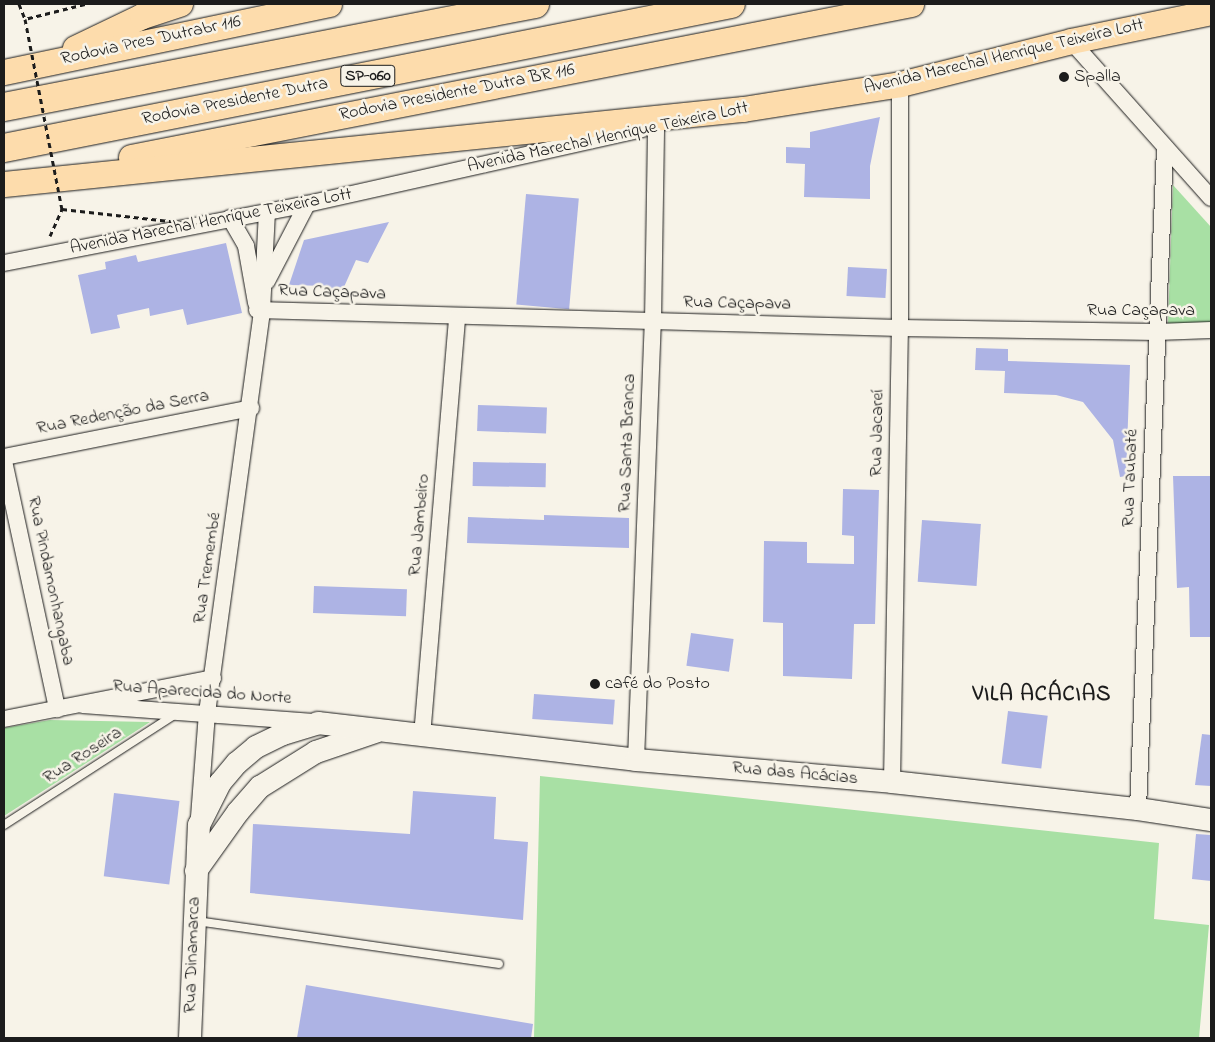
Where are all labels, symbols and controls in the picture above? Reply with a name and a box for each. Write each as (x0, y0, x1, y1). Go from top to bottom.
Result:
street label: Rodovia Pres Dutrabr 116 (59, 11, 243, 71)
street label: Avenida Marechal Henrique Teixeira Lott (862, 14, 1146, 100)
street label: Rodovia Presidente Dutra BR 116 (337, 60, 577, 126)
road number: SP-060 (339, 62, 397, 90)
place label: Spalla (1074, 66, 1121, 88)
marker: Spalla (1058, 71, 1070, 83)
street label: Rodovia Presidente Dutra (140, 73, 330, 131)
street label: Avenida Marechal Henrique Teixeira Lott (466, 98, 750, 178)
street label: Avenida Marechal Henrique Teixeira Lott (68, 184, 354, 260)
street label: Rua Caçapava (278, 280, 386, 306)
street label: Rua Caçapava (683, 292, 791, 316)
street label: Rua Caçapava (1087, 300, 1195, 322)
street label: Rua Santa Branca (615, 373, 641, 513)
street label: Rua Redenção da Serra (35, 386, 211, 440)
street label: Rua Jacareí (866, 389, 890, 477)
street label: Rua Taubaté (1118, 429, 1144, 527)
street label: Rua Jambeiro (405, 473, 435, 577)
street label: Rua Pindamonhangaba (22, 495, 78, 667)
street label: Rua Tremembé (190, 511, 226, 625)
place label: café do Posto (605, 673, 710, 695)
street label: Rua Aparecida do Norte (112, 676, 292, 710)
marker: café do Posto (589, 678, 601, 690)
district label: VILA ACÁCIAS (971, 683, 1113, 709)
street label: Rua Roseira (40, 723, 126, 789)
street label: Rua das Acácias (731, 758, 859, 790)
street label: Rua Dinamarca (180, 896, 206, 1014)

